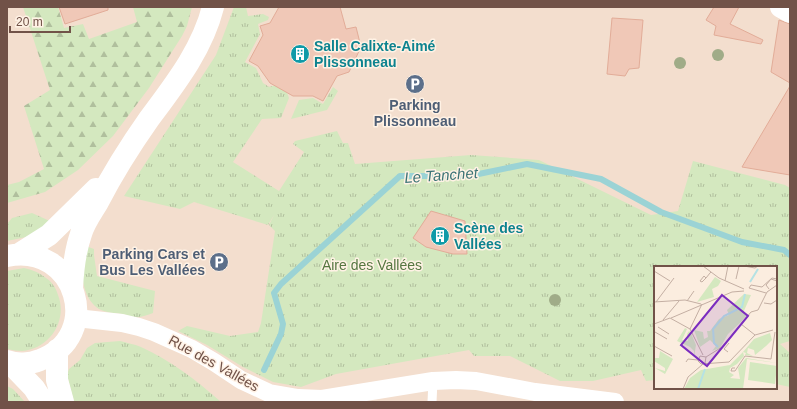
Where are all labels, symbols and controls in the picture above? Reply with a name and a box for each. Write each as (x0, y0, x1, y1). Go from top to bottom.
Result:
scale bar (10, 8, 70, 34)
text: 20 m (16, 15, 43, 29)
place label: Salle Calixte-Aimé Plissonneau (314, 38, 436, 70)
building icon: Salle Calixte-Aimé Plissonneau (289, 43, 311, 65)
parking icon: Parking Plissonneau (404, 73, 426, 95)
place label: Parking Plissonneau (374, 97, 456, 129)
water label: Le Tanchet (404, 164, 479, 186)
place label: Scène des Vallées (454, 220, 523, 252)
building icon: Scène des Vallées (429, 225, 451, 247)
place label: Parking Cars et Bus Les Vallées (99, 246, 205, 278)
parking icon: Parking Cars et Bus Les Vallées (208, 251, 230, 273)
park label: Aire des Vallées (322, 257, 422, 273)
inset map (654, 266, 777, 389)
street label: Rue des Vallées (166, 332, 262, 394)

